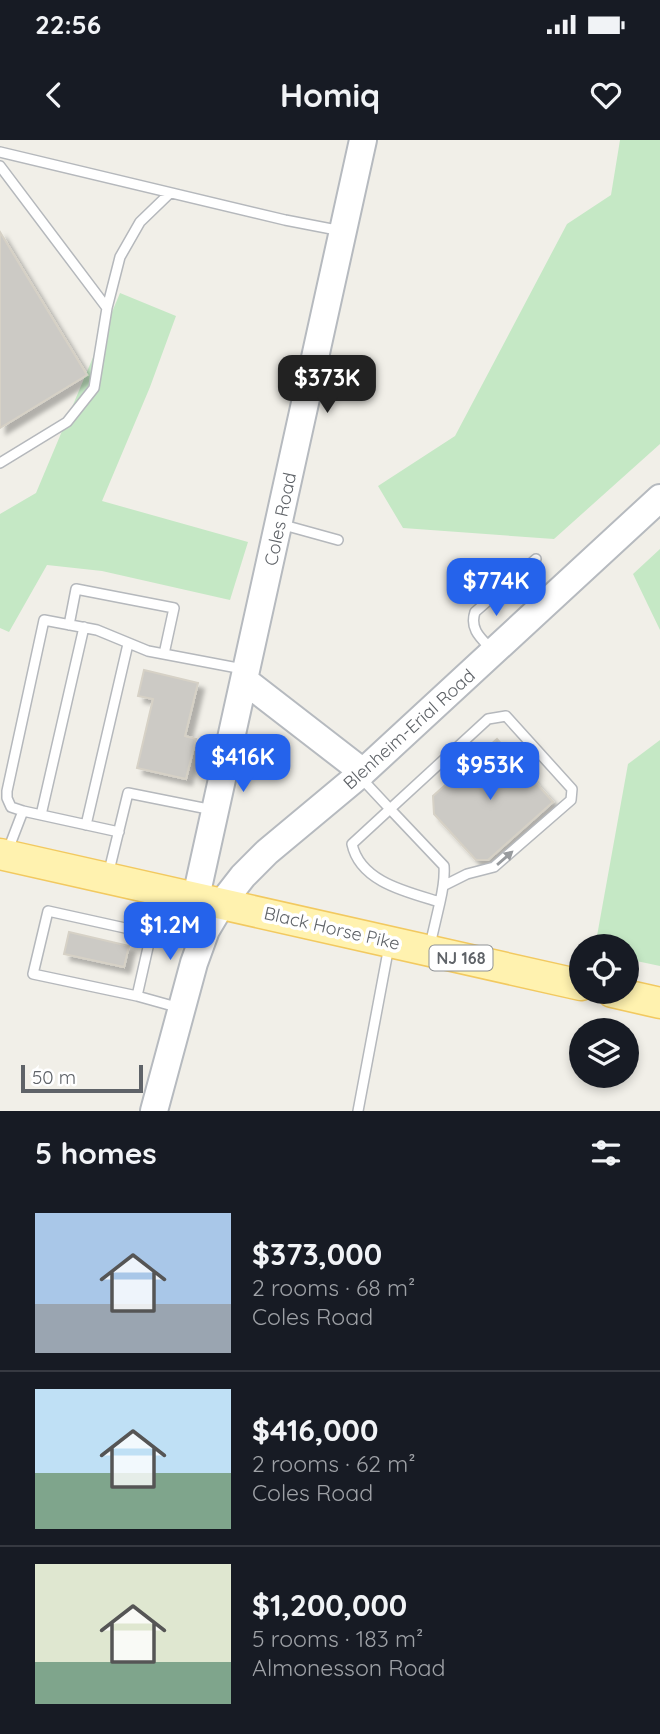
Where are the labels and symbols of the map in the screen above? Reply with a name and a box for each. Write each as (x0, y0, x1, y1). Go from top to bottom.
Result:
pin: $373K (278, 356, 376, 415)
street label: Coles Road (259, 470, 301, 568)
pin: $774K (447, 559, 545, 618)
street label: Blenheim-Erial Road (338, 664, 480, 794)
pin: $416K (194, 734, 292, 794)
pin: $953K (441, 742, 539, 802)
one-way arrow (496, 851, 513, 866)
street label: Black Horse Pike (262, 901, 402, 955)
pin: $1.2M (121, 902, 219, 962)
road number: NJ 168 (430, 946, 492, 971)
scale bar (21, 1062, 144, 1094)

